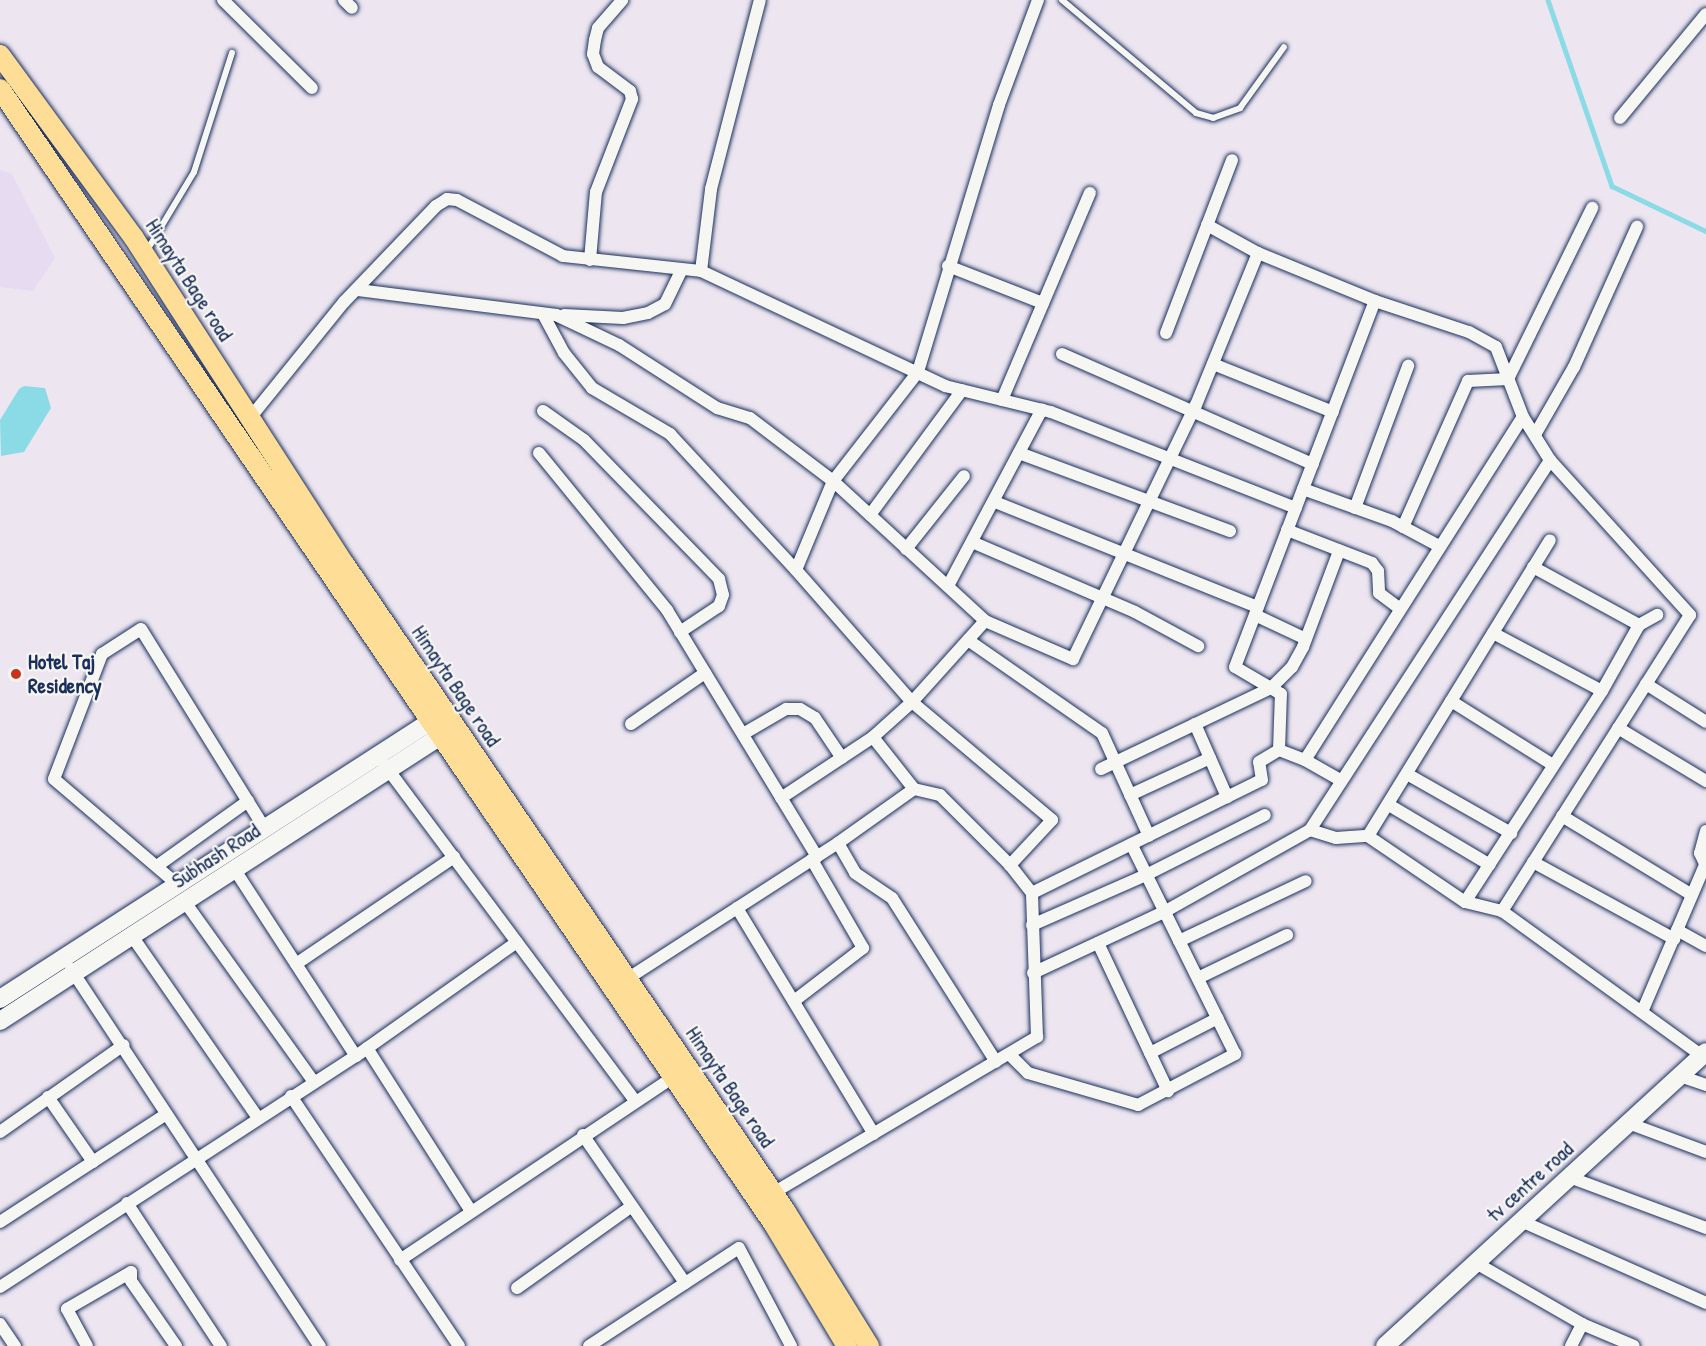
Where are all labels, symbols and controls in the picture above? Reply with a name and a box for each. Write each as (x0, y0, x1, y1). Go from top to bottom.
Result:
street label: Himayta Bage road (140, 214, 238, 346)
street label: Himayta Bage road (406, 621, 506, 751)
place label: Hotel Taj Residency (28, 649, 102, 699)
marker: Hotel Taj Residency (9, 667, 23, 681)
street label: Subhash Road (167, 818, 265, 894)
street label: Himayta Bage road (680, 1022, 780, 1152)
street label: tv centre road (1481, 1137, 1579, 1227)

